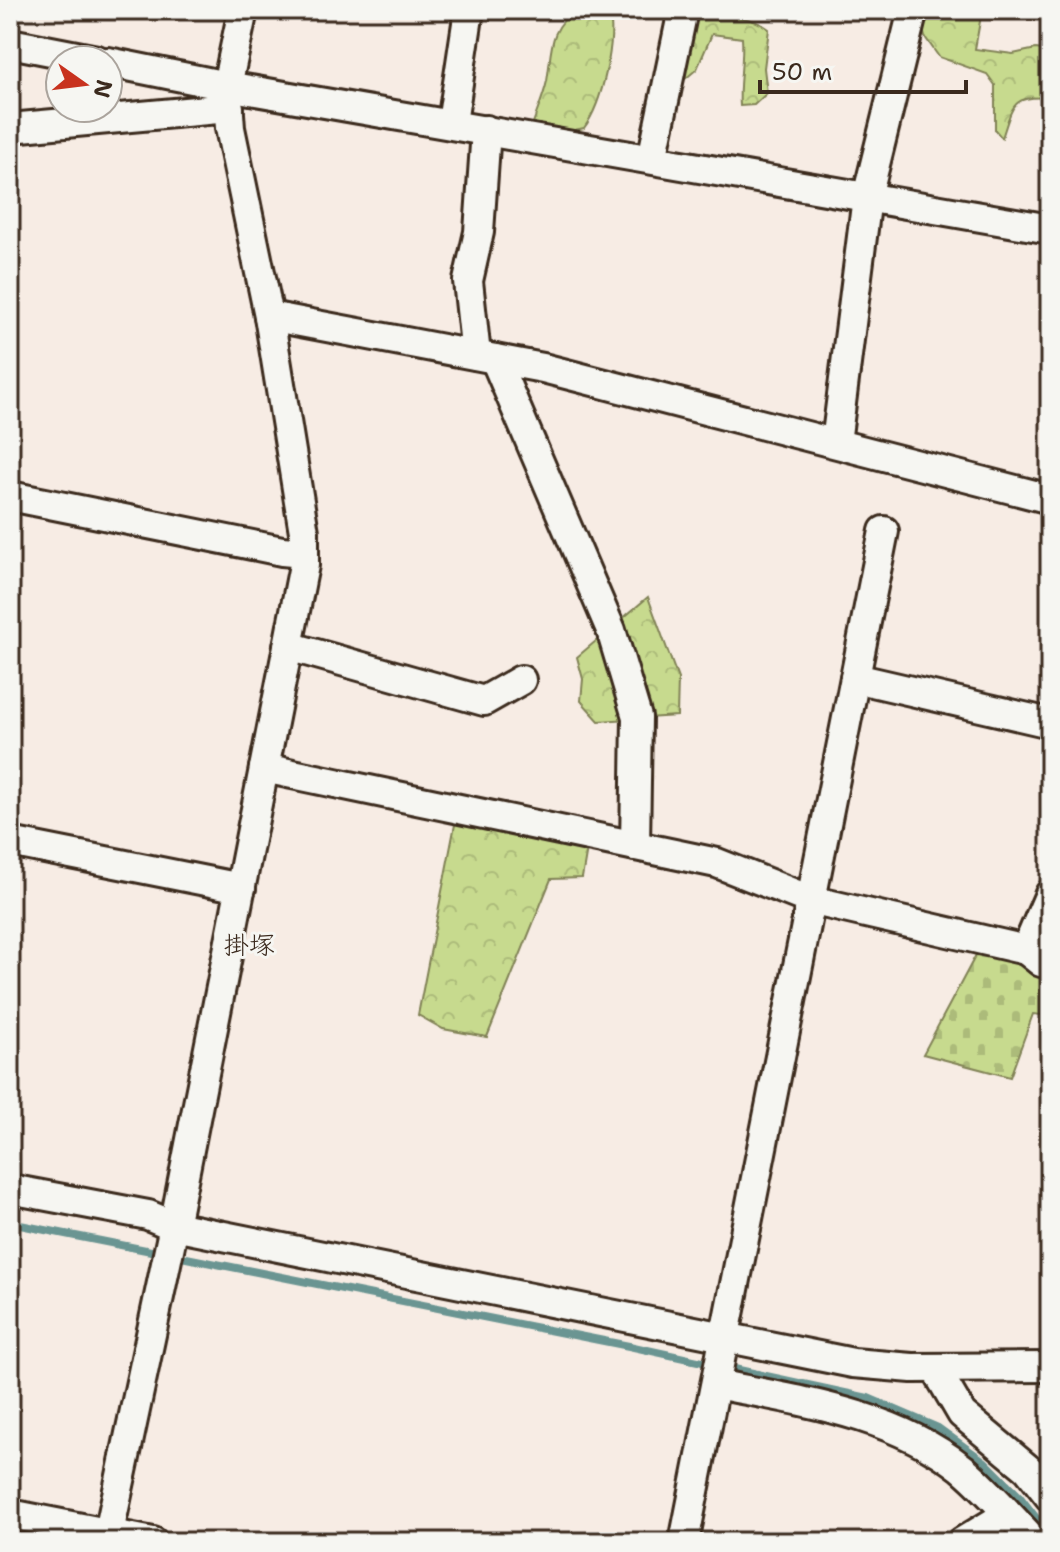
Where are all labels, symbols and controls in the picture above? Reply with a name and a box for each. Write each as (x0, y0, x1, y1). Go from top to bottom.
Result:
north arrow (44, 44, 124, 124)
scale bar (760, 44, 966, 94)
text: 50 m (772, 56, 832, 88)
text: N (87, 77, 119, 101)
district label: 掛塚 (223, 927, 275, 962)

